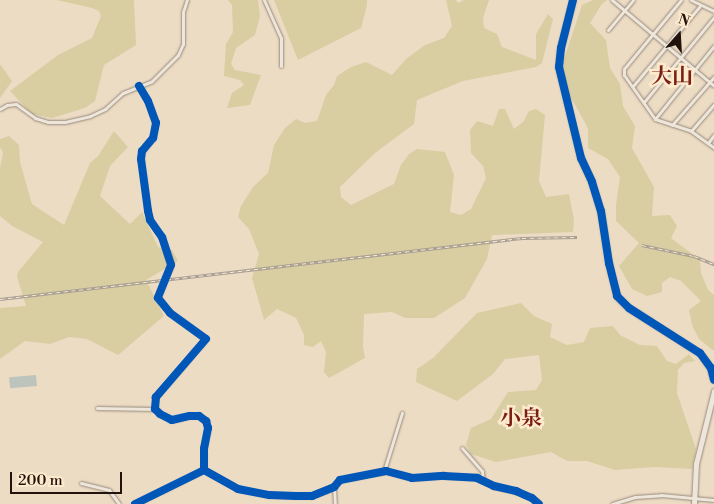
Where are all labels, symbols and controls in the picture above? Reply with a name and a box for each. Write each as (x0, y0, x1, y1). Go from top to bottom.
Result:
north arrow (654, 10, 704, 60)
text: N (676, 11, 692, 31)
district label: 大山 (651, 64, 693, 90)
district label: 小泉 (500, 406, 542, 432)
scale bar (12, 462, 125, 494)
text: 200 m (18, 471, 63, 490)

